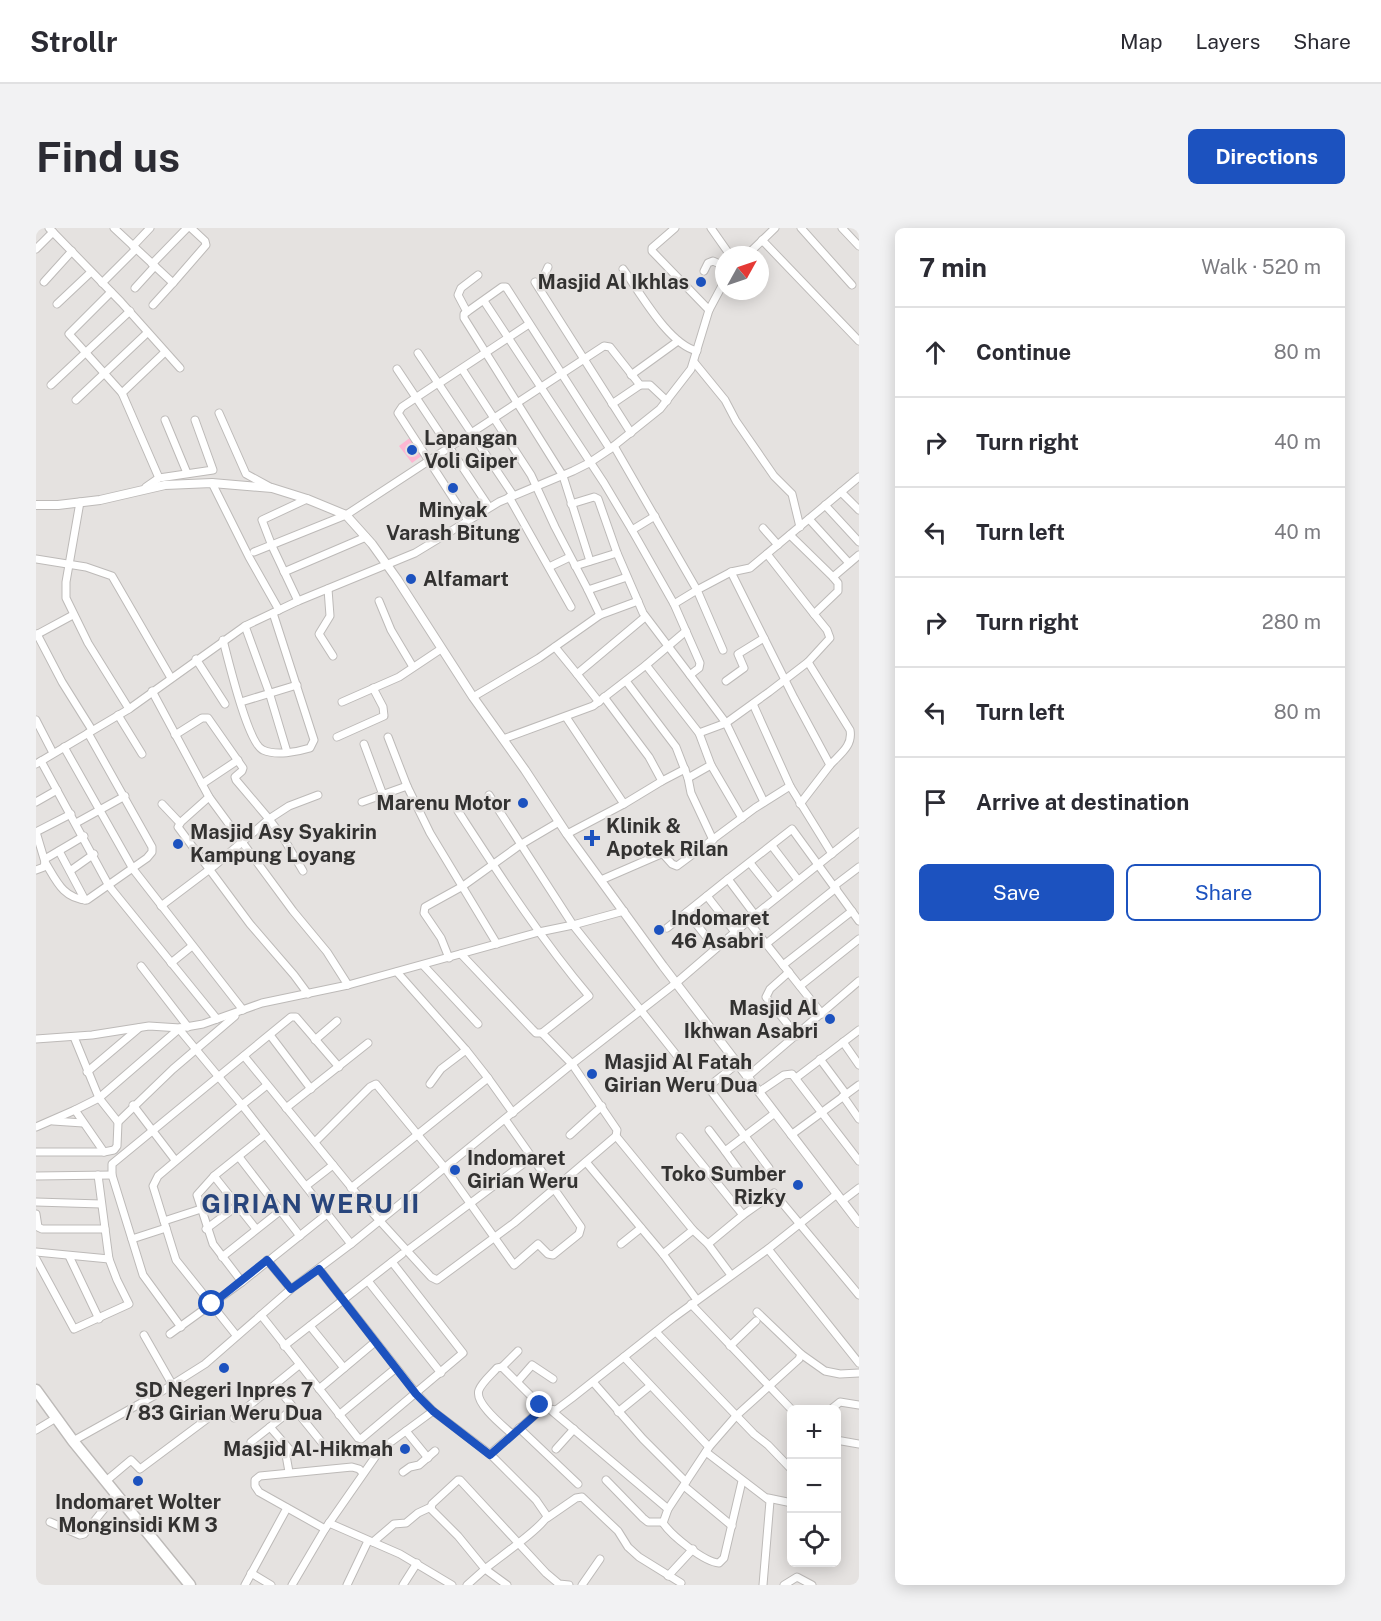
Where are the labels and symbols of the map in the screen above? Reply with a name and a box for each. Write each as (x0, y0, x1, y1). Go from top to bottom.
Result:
north arrow (715, 246, 769, 300)
place label: Masjid Al Ikhlas (538, 270, 689, 294)
marker: Masjid Al Ikhlas (694, 275, 708, 289)
place label: Lapangan Voli Giper (424, 426, 517, 473)
marker: Lapangan Voli Giper (405, 443, 419, 457)
marker: Minyak Varash Bitung (446, 481, 460, 495)
place label: Minyak Varash Bitung (386, 498, 521, 545)
place label: Alfamart (423, 567, 509, 591)
marker: Alfamart (404, 572, 418, 586)
place label: Marenu Motor (376, 791, 511, 815)
marker: Marenu Motor (516, 796, 530, 810)
place label: Klinik & Apotek Rilan (606, 814, 728, 861)
place label: Masjid Asy Syakirin Kampung Loyang (190, 820, 377, 867)
marker: Klinik & Apotek Rilan (583, 829, 601, 847)
marker: Masjid Asy Syakirin Kampung Loyang (171, 837, 185, 851)
place label: Indomaret 46 Asabri (671, 906, 770, 953)
marker: Indomaret 46 Asabri (652, 923, 666, 937)
place label: Masjid Al Ikhwan Asabri (684, 996, 818, 1043)
marker: Masjid Al Ikhwan Asabri (823, 1012, 837, 1026)
place label: Masjid Al Fatah Girian Weru Dua (604, 1050, 758, 1097)
marker: Masjid Al Fatah Girian Weru Dua (585, 1067, 599, 1081)
place label: Indomaret Girian Weru (467, 1146, 578, 1193)
place label: Toko Sumber Rizky (661, 1162, 786, 1209)
marker: Indomaret Girian Weru (448, 1163, 462, 1177)
marker: Toko Sumber Rizky (791, 1178, 805, 1192)
district label: GIRIAN WERU II (201, 1188, 421, 1219)
route start (198, 1290, 224, 1316)
marker: SD Negeri Inpres 7 / 83 Girian Weru Dua (217, 1361, 231, 1375)
place label: SD Negeri Inpres 7 / 83 Girian Weru Dua (126, 1378, 322, 1425)
route end (526, 1391, 552, 1417)
place label: Masjid Al-Hikmah (223, 1437, 393, 1461)
marker: Masjid Al-Hikmah (398, 1442, 412, 1456)
marker: Indomaret Wolter Monginsidi KM 3 (131, 1474, 145, 1488)
place label: Indomaret Wolter Monginsidi KM 3 (55, 1490, 221, 1537)

